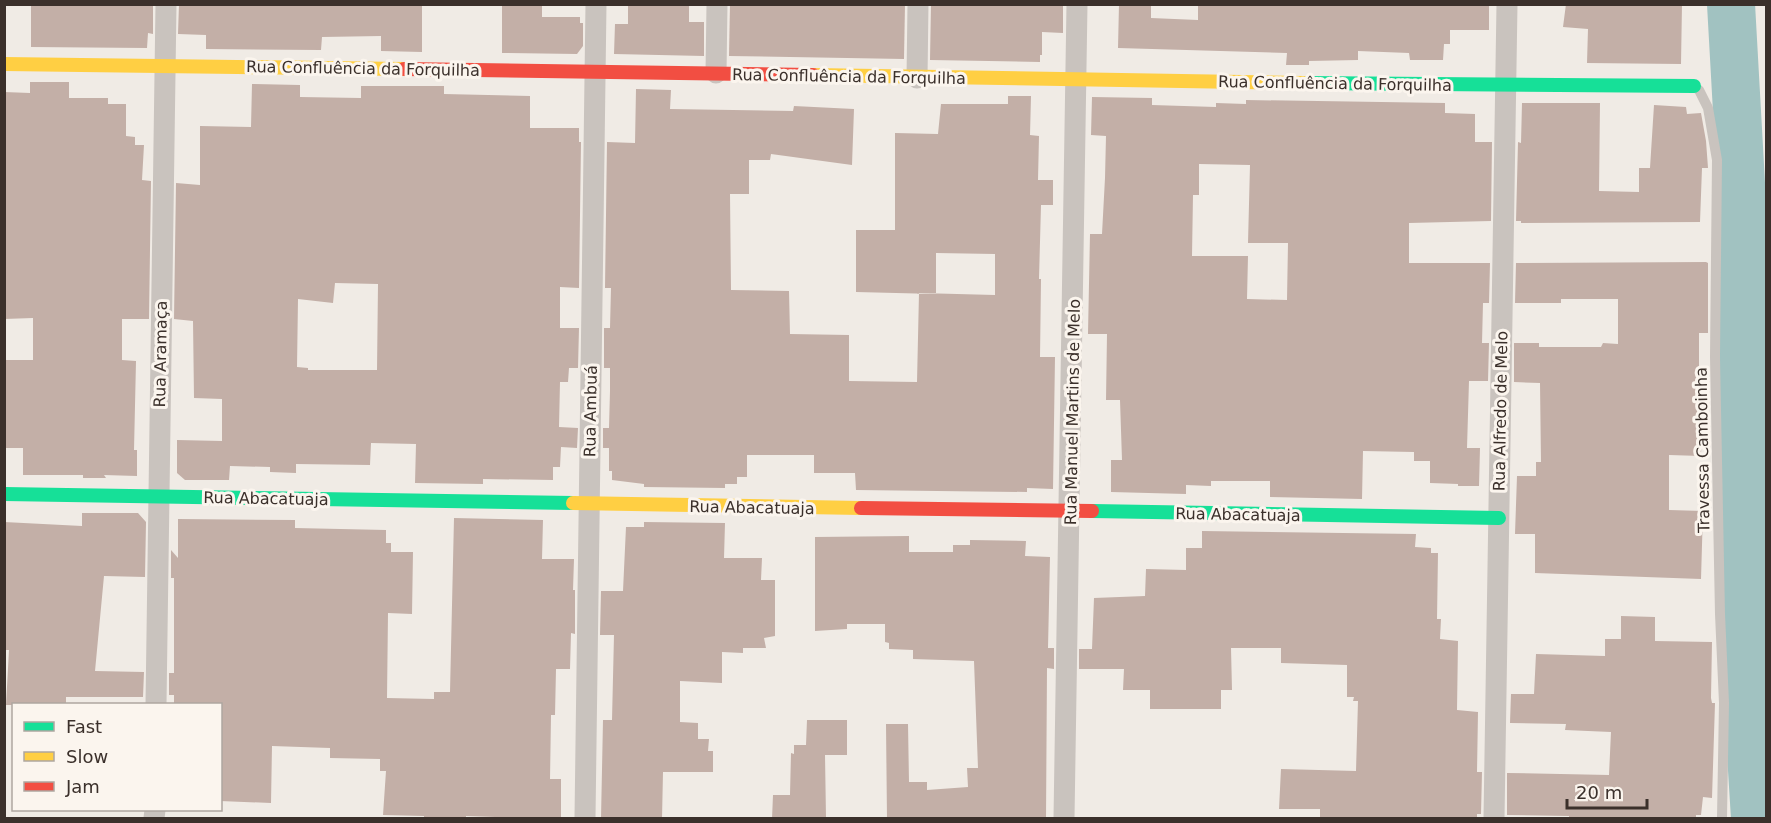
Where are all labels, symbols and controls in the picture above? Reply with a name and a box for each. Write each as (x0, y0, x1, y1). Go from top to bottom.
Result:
street label: Rua Confluência da Forquilha (246, 57, 480, 80)
street label: Rua Confluência da Forquilha (732, 65, 966, 88)
street label: Rua Confluência da Forquilha (1218, 72, 1452, 95)
street label: Rua Manuel Martins de Melo (1061, 299, 1084, 525)
street label: Rua Aramaça (150, 300, 171, 408)
street label: Rua Alfredo de Melo (1490, 331, 1511, 491)
street label: Rua Ambuá (580, 365, 601, 457)
street label: Travessa Camboinha (1692, 367, 1713, 534)
street label: Rua Abacatuaja (203, 488, 329, 509)
street label: Rua Abacatuaja (689, 497, 815, 518)
street label: Rua Abacatuaja (1175, 504, 1301, 525)
legend (12, 703, 222, 811)
text: Fast (66, 716, 102, 737)
text: Slow (66, 746, 108, 767)
scale bar (1567, 772, 1646, 810)
text: Jam (65, 776, 100, 797)
text: 20 m (1576, 782, 1622, 803)

